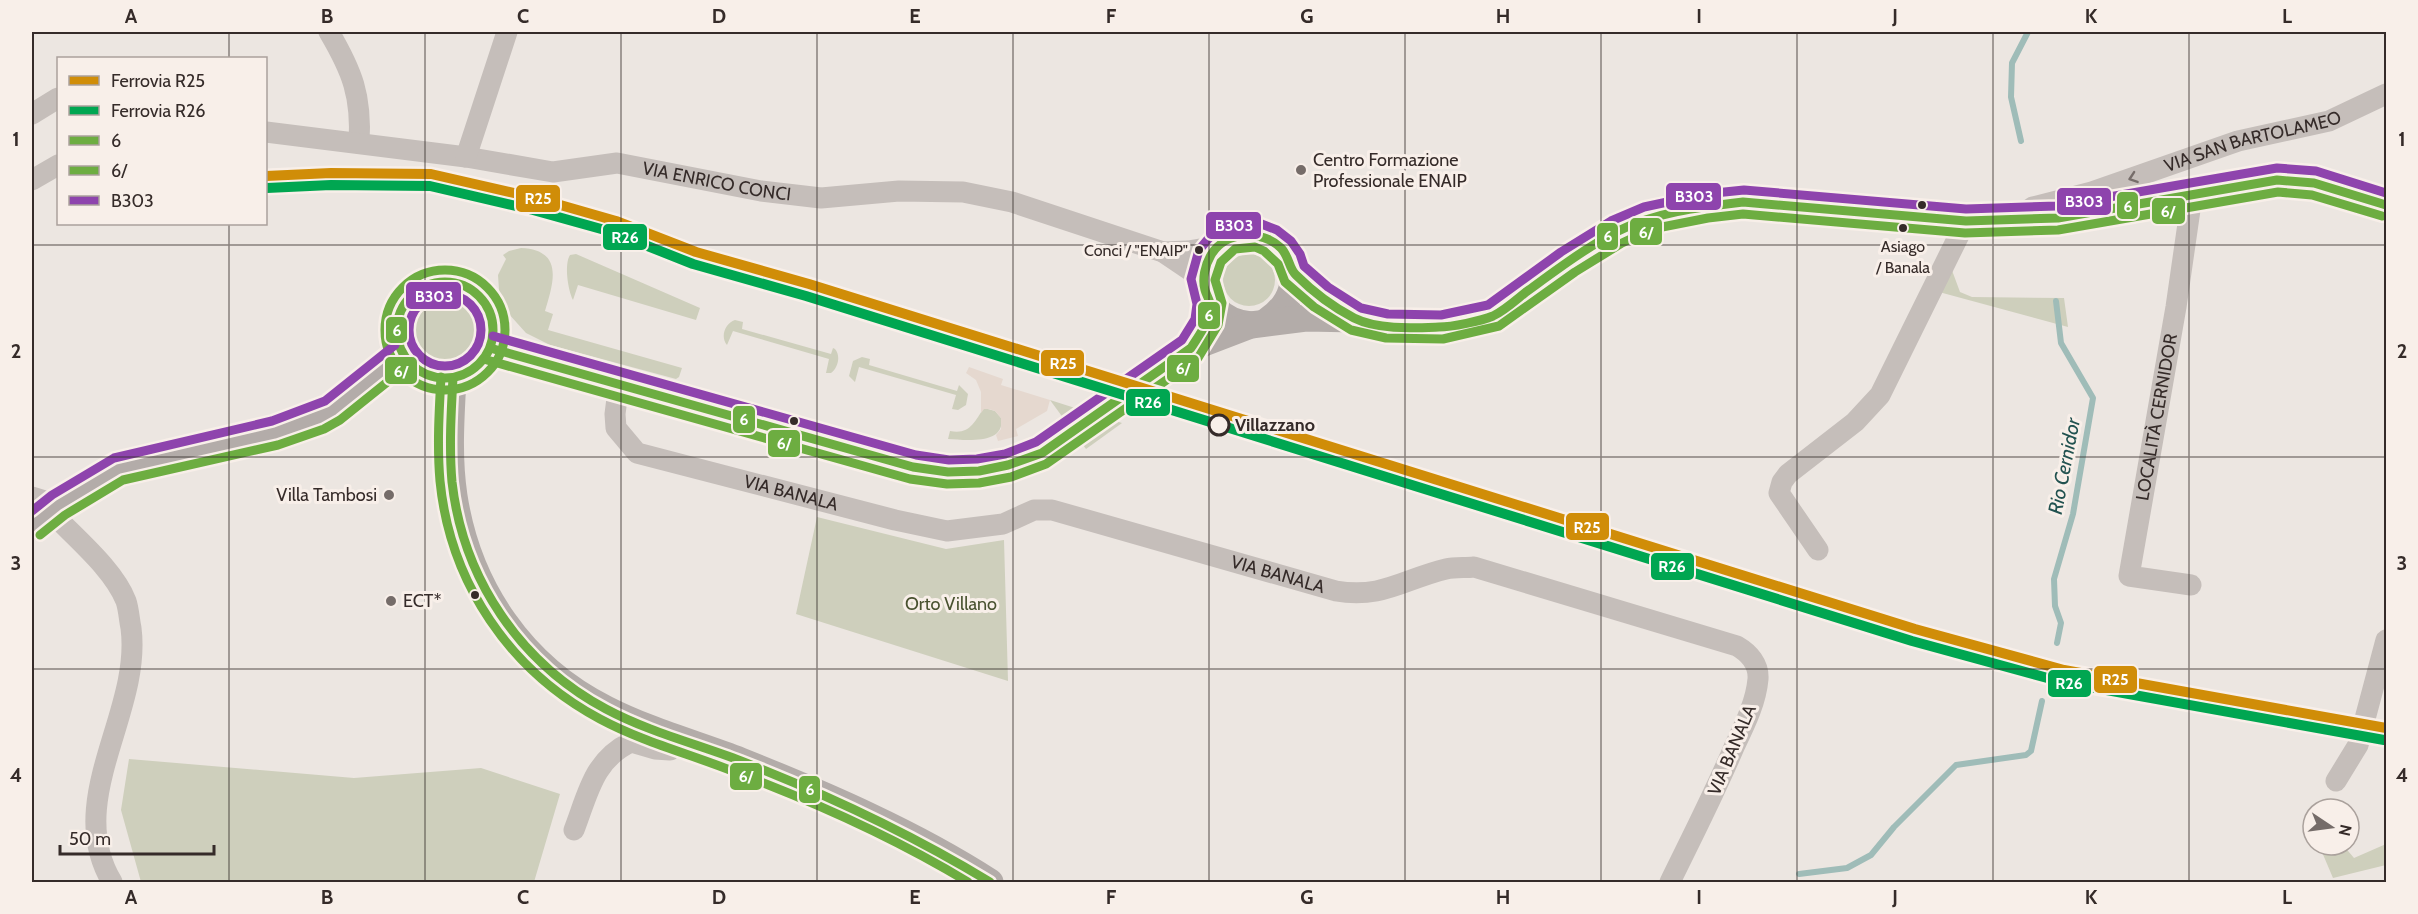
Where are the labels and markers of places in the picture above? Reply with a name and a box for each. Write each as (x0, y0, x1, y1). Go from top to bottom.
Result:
place label: Centro Formazione Professionale ENAIP (1313, 149, 1467, 192)
marker: Centro Formazione Professionale ENAIP (1294, 163, 1308, 177)
unlabelled marker (1916, 199, 1928, 211)
marker: Asiago / Banala (1897, 222, 1909, 234)
place label: Asiago / Banala (1875, 237, 1930, 277)
place label: Conci / "ENAIP" (1084, 241, 1188, 260)
marker: Conci / "ENAIP" (1193, 244, 1205, 256)
marker: Villazzano (1208, 414, 1230, 436)
place label: Villazzano (1235, 414, 1315, 436)
unlabelled marker (788, 415, 800, 427)
place label: Villa Tambosi (276, 484, 377, 506)
marker: Villa Tambosi (382, 488, 396, 502)
unlabelled marker (469, 589, 481, 601)
place label: ECT* (403, 590, 442, 612)
marker: ECT* (384, 594, 398, 608)

